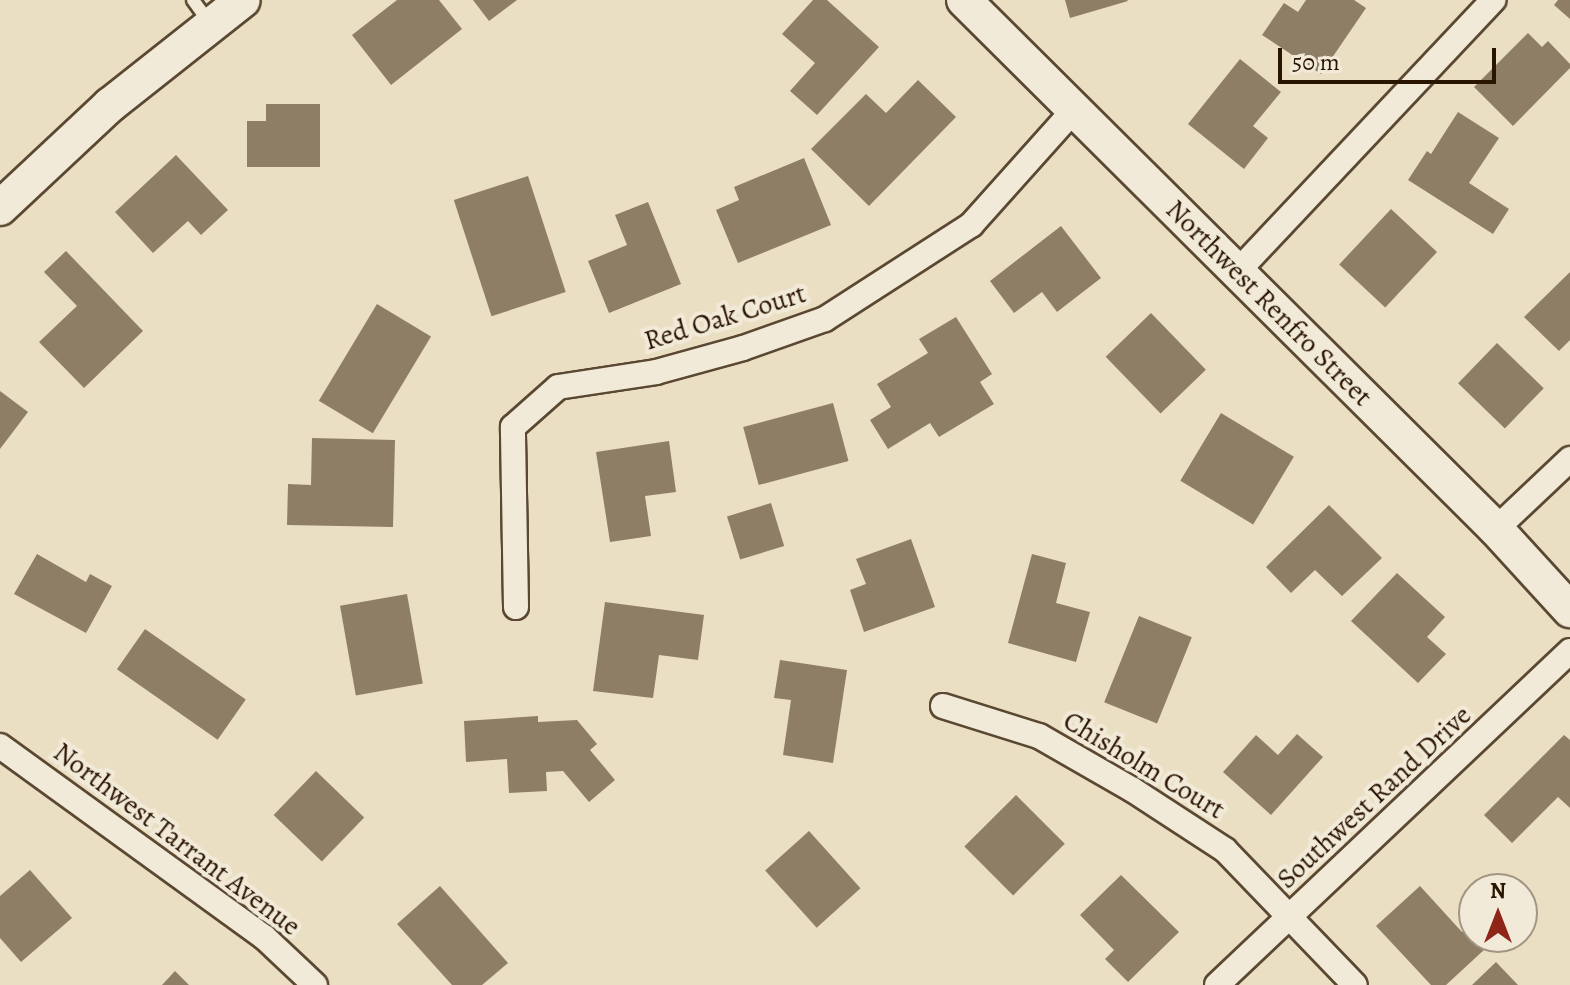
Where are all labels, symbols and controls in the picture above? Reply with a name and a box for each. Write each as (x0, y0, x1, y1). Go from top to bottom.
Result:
scale bar (1282, 32, 1500, 82)
text: 50 m (1292, 46, 1340, 78)
street label: Northwest Renfro Street (1159, 193, 1379, 413)
street label: Red Oak Court (640, 276, 810, 358)
street label: Southwest Rand Drive (1270, 698, 1478, 896)
street label: Chisholm Court (1057, 704, 1231, 826)
street label: Northwest Tarrant Avenue (47, 735, 307, 943)
north arrow (1458, 873, 1538, 953)
text: N (1490, 876, 1506, 906)

